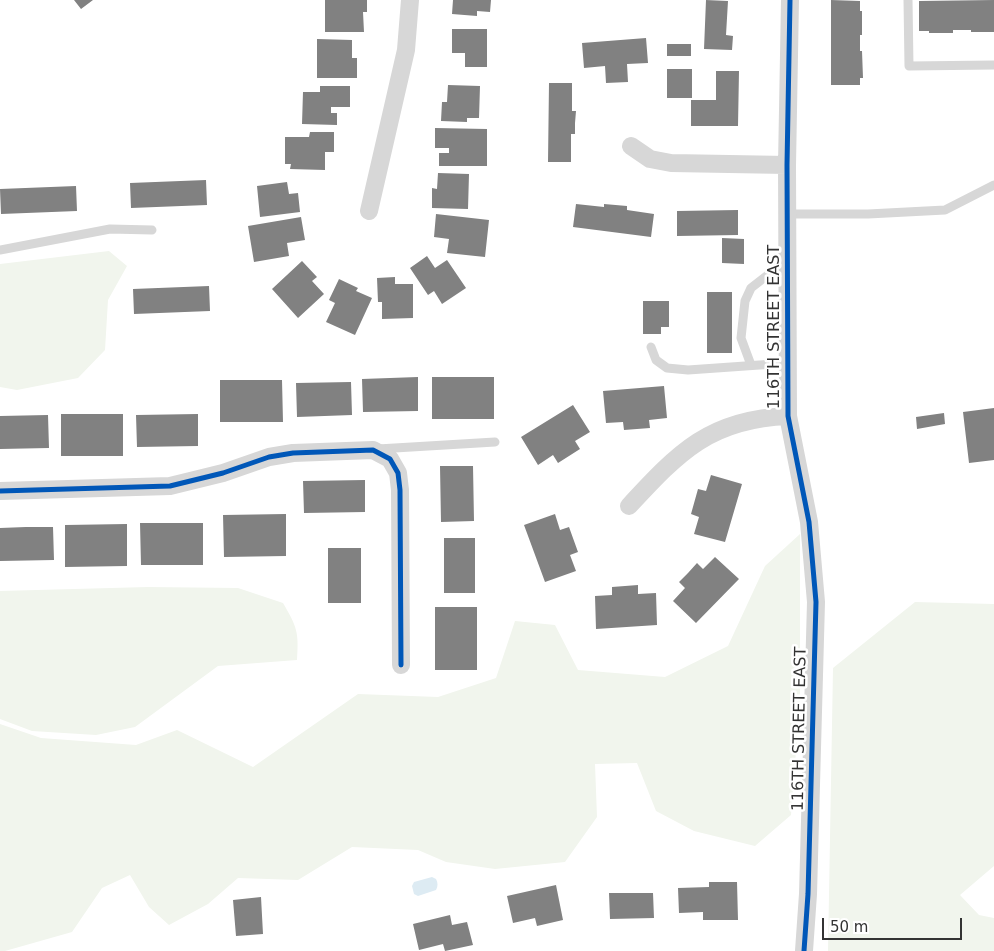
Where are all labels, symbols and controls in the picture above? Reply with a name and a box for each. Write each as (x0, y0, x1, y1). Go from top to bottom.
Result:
street label: 116TH STREET EAST (765, 245, 785, 409)
street label: 116TH STREET EAST (789, 647, 811, 811)
scale bar (824, 908, 964, 940)
text: 50 m (830, 918, 868, 936)

